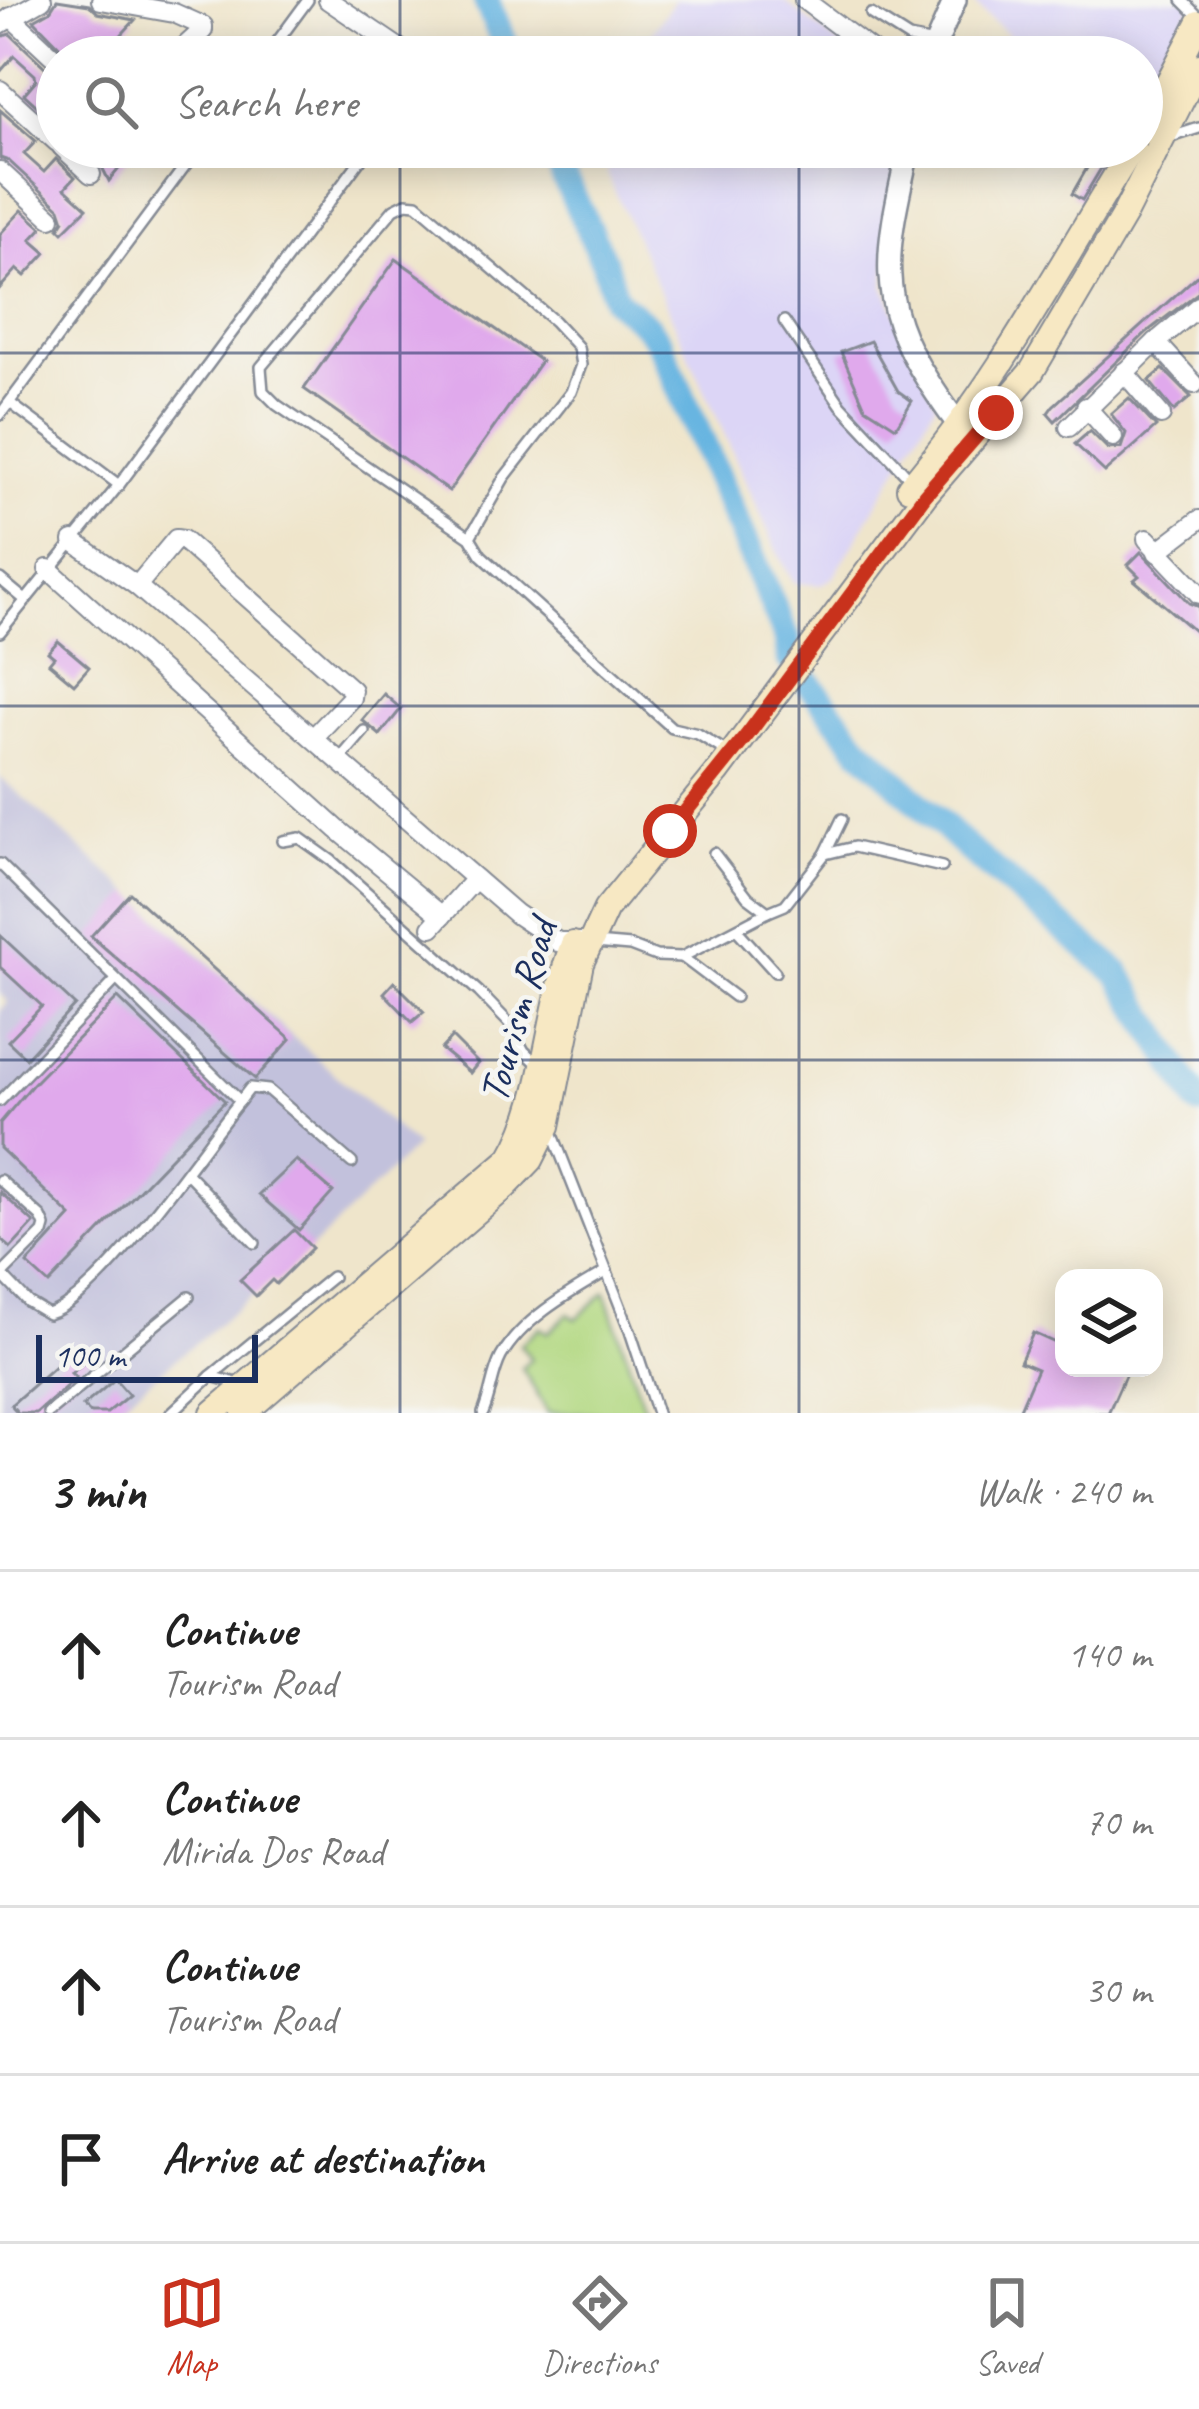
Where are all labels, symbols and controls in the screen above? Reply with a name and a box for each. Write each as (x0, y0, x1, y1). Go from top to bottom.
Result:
search box (36, 36, 1163, 168)
icon: search (78, 69, 144, 135)
text: Search here (174, 74, 357, 131)
route end (969, 386, 1023, 440)
route start (643, 804, 697, 858)
street label: Tourism Road (467, 908, 571, 1108)
map controls (1055, 1269, 1163, 1377)
button: layers (1055, 1269, 1163, 1377)
scale bar (36, 1329, 258, 1382)
text: 100 m (54, 1335, 125, 1377)
text: 3 min (48, 1459, 146, 1523)
text: Walk · 240 m (975, 1467, 1151, 1516)
text: Continue (162, 1602, 296, 1659)
icon: ahead (48, 1622, 114, 1688)
text: 140 m (1067, 1630, 1151, 1679)
text: Tourism Road (162, 1659, 336, 1708)
text: Continue (162, 1770, 296, 1827)
icon: ahead (48, 1790, 114, 1856)
text: 70 m (1085, 1798, 1151, 1847)
text: Mirida Dos Road (162, 1827, 384, 1876)
text: Continue (162, 1938, 296, 1995)
icon: ahead (48, 1958, 114, 2024)
text: 30 m (1085, 1966, 1151, 2015)
text: Tourism Road (162, 1995, 336, 2044)
icon: arrive (48, 2126, 114, 2192)
text: Arrive at destination (162, 2130, 484, 2187)
tab: Map (159, 2270, 225, 2384)
tab: Directions (542, 2270, 657, 2384)
tab: Saved (974, 2270, 1040, 2384)

